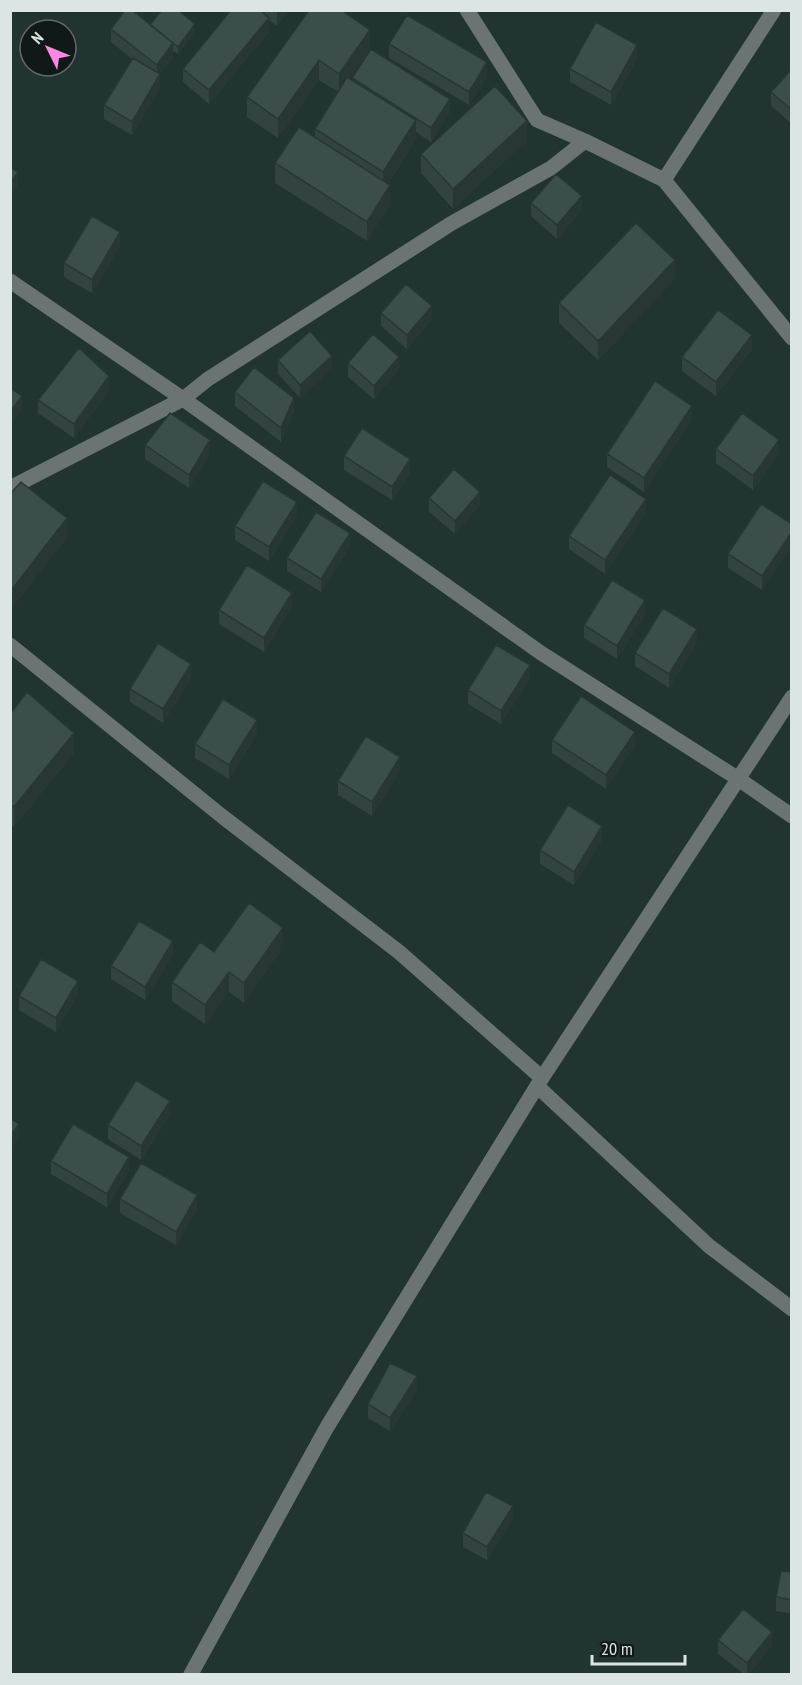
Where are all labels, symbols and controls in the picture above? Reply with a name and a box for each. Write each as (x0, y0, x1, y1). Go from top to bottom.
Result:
north arrow (18, 18, 78, 78)
text: N (27, 28, 47, 48)
scale bar (592, 1628, 685, 1666)
text: 20 m (601, 1637, 633, 1660)

